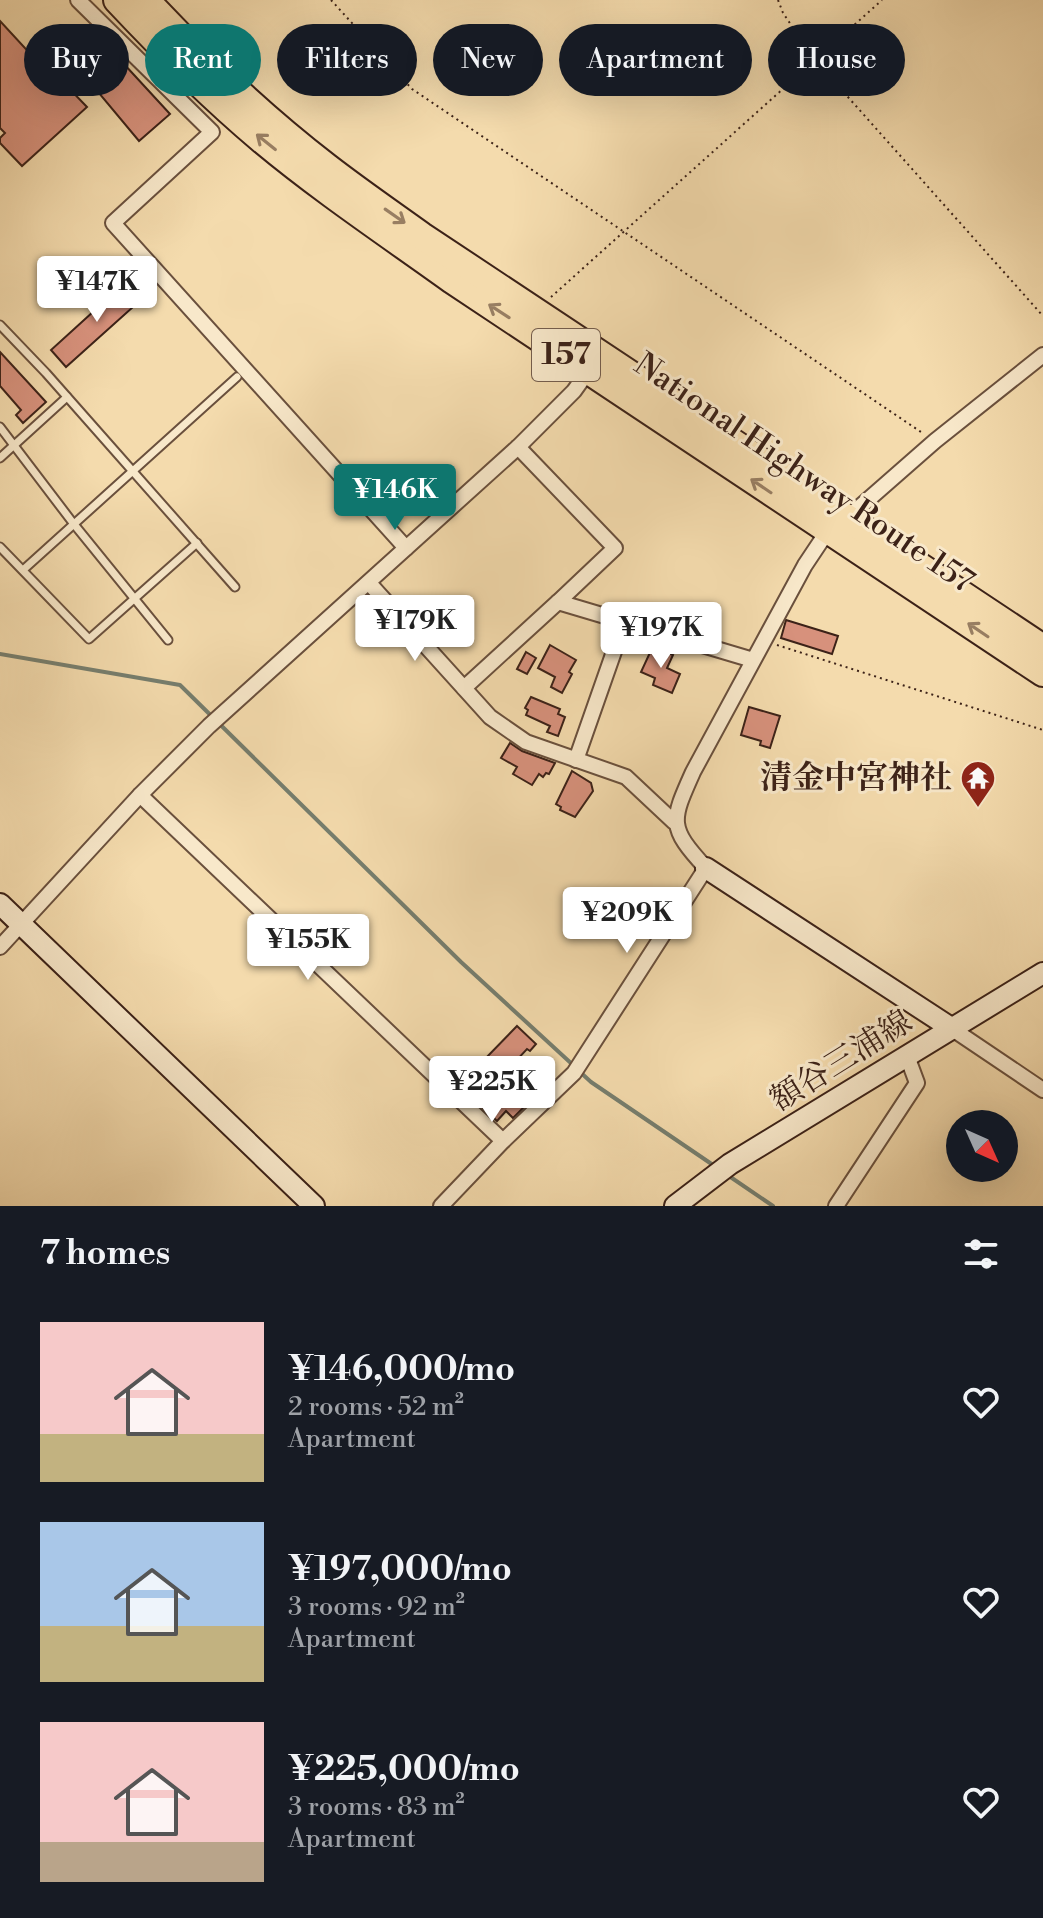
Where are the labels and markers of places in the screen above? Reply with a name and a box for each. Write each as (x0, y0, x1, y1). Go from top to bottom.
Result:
pin: ¥147K (41, 256, 153, 324)
pin: ¥146K (339, 464, 451, 532)
pin: ¥179K (359, 595, 471, 663)
pin: ¥197K (605, 602, 717, 670)
place label: 清金中宮神社 (760, 758, 952, 798)
temple icon: 清金中宮神社 (959, 759, 997, 809)
pin: ¥209K (571, 887, 683, 955)
pin: ¥155K (252, 914, 364, 982)
pin: ¥225K (436, 1056, 548, 1124)

